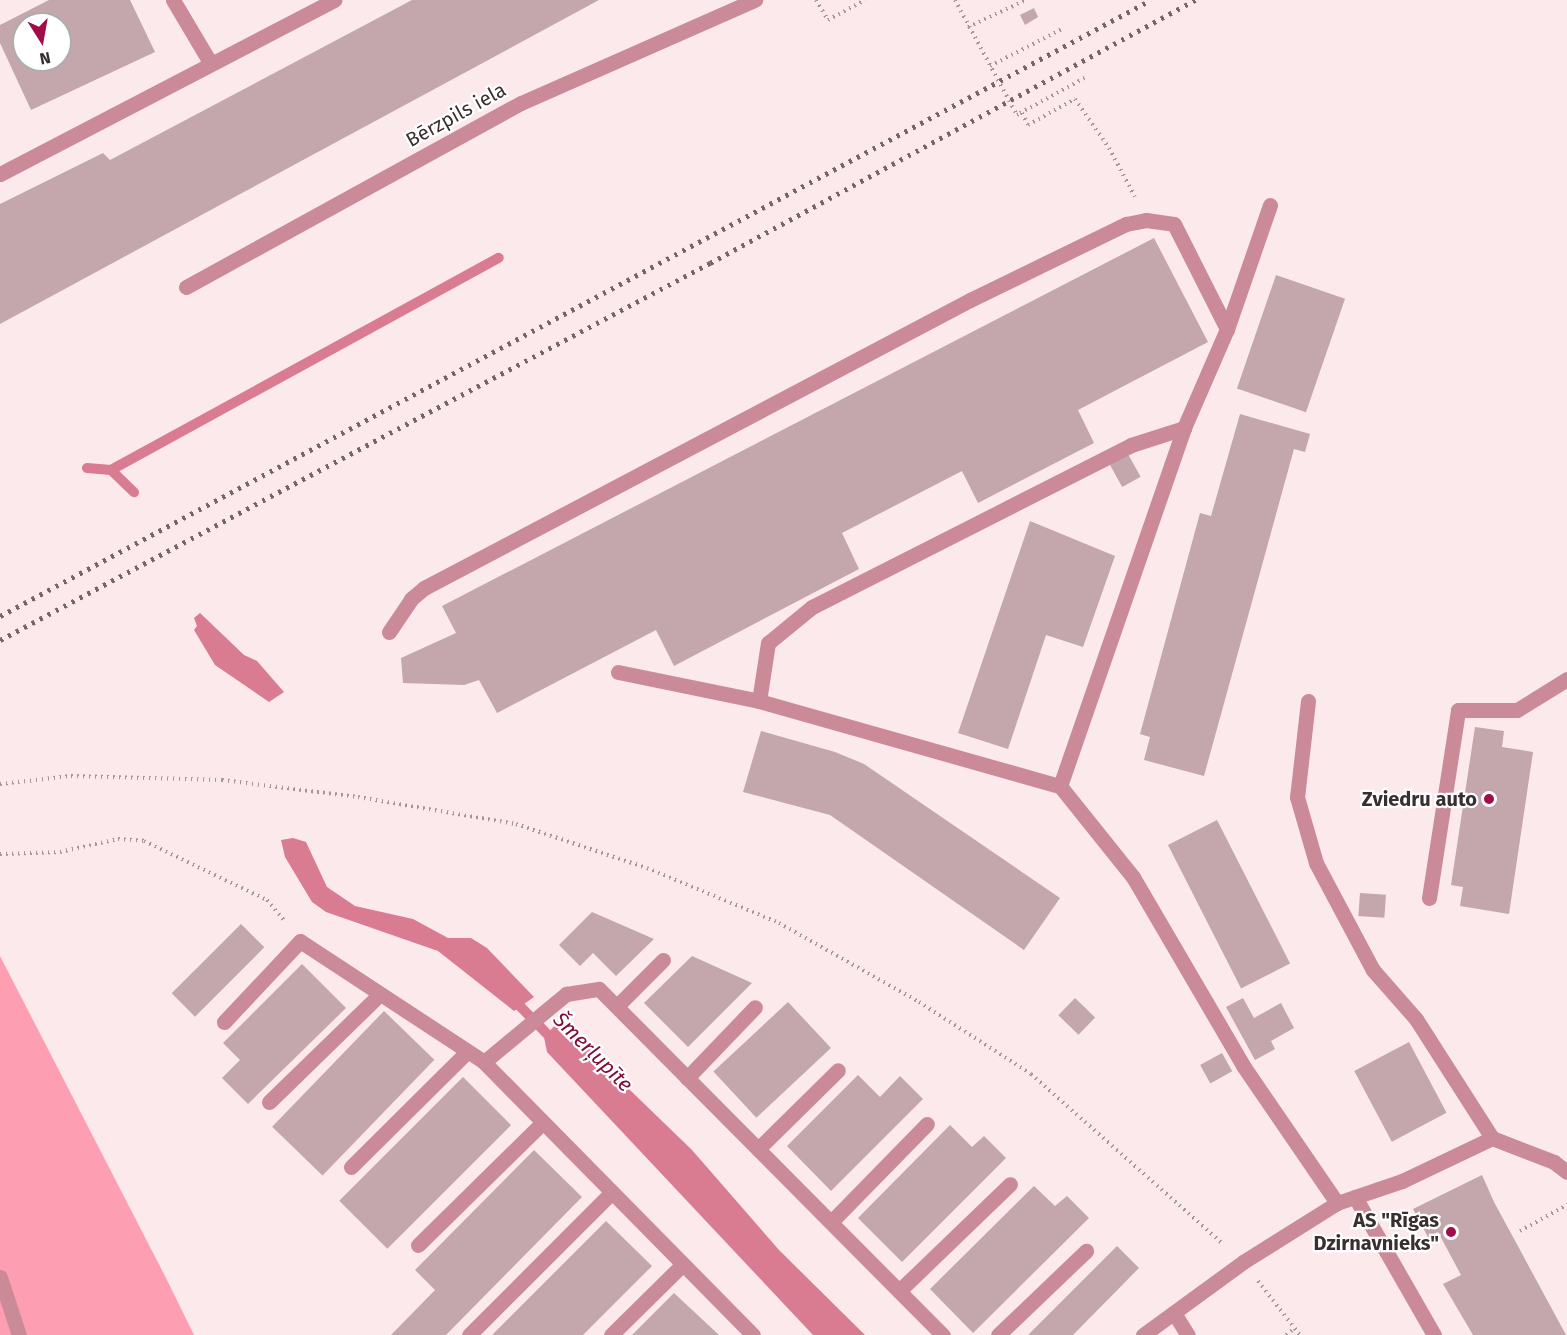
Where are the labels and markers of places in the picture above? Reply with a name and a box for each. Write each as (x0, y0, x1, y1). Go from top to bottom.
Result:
place label: Zviedru auto (1362, 787, 1477, 811)
marker: Zviedru auto (1482, 792, 1496, 806)
place label: AS "Rīgas Dzirnavnieks" (1314, 1208, 1439, 1255)
marker: AS "Rīgas Dzirnavnieks" (1444, 1225, 1458, 1239)

